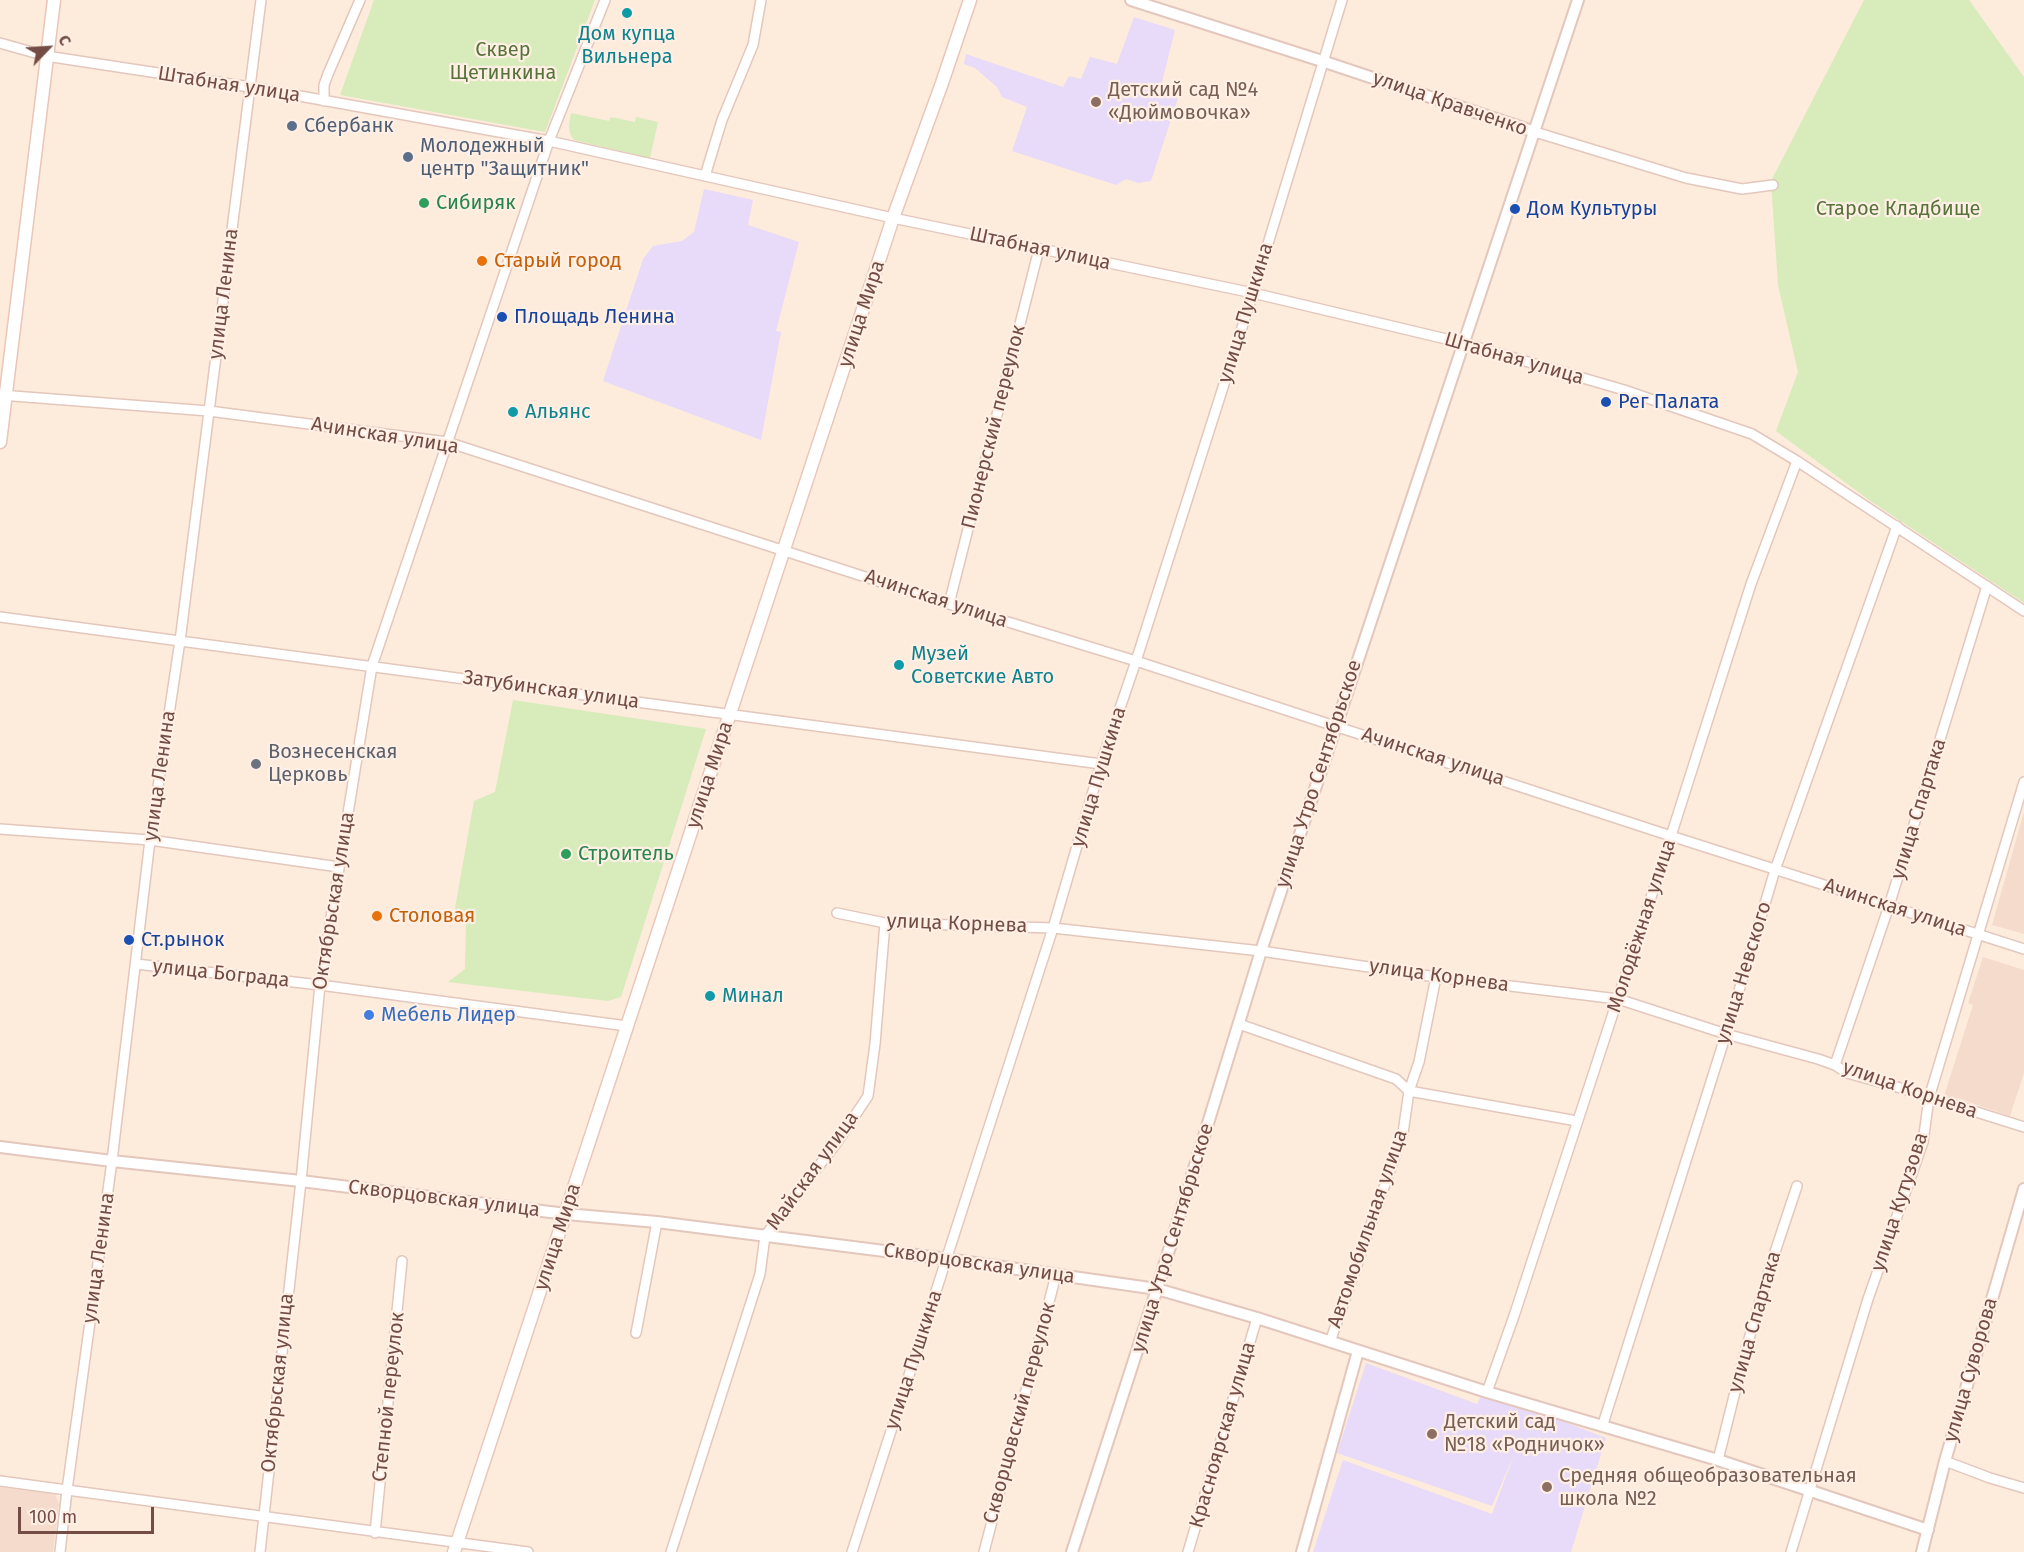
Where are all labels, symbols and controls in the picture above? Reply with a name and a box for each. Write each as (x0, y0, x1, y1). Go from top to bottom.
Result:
marker: Дом купца Вильнера (620, 6, 634, 20)
north arrow (18, 18, 78, 78)
place label: Дом купца Вильнера (578, 22, 676, 69)
text: С (54, 32, 75, 48)
park label: Сквер Щетинкина (450, 38, 556, 85)
street label: Штабная улица (156, 62, 302, 108)
street label: улица Кравченко (1370, 66, 1530, 142)
place label: Детский сад №4 «Дюймовочка» (1108, 78, 1258, 125)
marker: Детский сад №4 «Дюймовочка» (1089, 95, 1103, 109)
place label: Сбербанк (304, 114, 394, 138)
marker: Сбербанк (285, 119, 299, 133)
place label: Молодежный центр "Защитник" (420, 134, 589, 181)
marker: Молодежный центр "Защитник" (401, 150, 415, 164)
place label: Сибиряк (436, 191, 516, 215)
marker: Сибиряк (417, 196, 431, 210)
place label: Дом Культуры (1527, 197, 1657, 221)
park label: Старое Кладбище (1816, 197, 1980, 221)
marker: Дом Культуры (1508, 202, 1522, 216)
street label: Штабная улица (967, 222, 1113, 276)
street label: улица Ленина (204, 227, 244, 361)
street label: улица Пушкина (1213, 240, 1279, 386)
place label: Старый город (494, 249, 621, 273)
marker: Старый город (475, 254, 489, 268)
street label: улица Мира (833, 257, 891, 371)
place label: Площадь Ленина (514, 305, 675, 329)
marker: Площадь Ленина (495, 310, 509, 324)
street label: Пионерский переулок (957, 322, 1031, 532)
street label: Штабная улица (1442, 328, 1586, 390)
place label: Рег Палата (1618, 390, 1719, 414)
marker: Рег Палата (1599, 395, 1613, 409)
place label: Альянс (525, 400, 591, 424)
marker: Альянс (506, 405, 520, 419)
street label: Ачинская улица (310, 412, 460, 460)
street label: Ачинская улица (861, 565, 1011, 633)
place label: Музей Советские Авто (911, 642, 1054, 689)
street label: улица Утро Сентябрьское (1271, 657, 1367, 891)
marker: Музей Советские Авто (892, 658, 906, 672)
street label: Затубинская улица (461, 666, 641, 714)
street label: улица Пушкина (1066, 704, 1132, 850)
street label: улица Ленина (139, 709, 181, 843)
street label: улица Мира (681, 718, 739, 832)
street label: Ачинская улица (1358, 723, 1508, 791)
street label: улица Спартака (1886, 736, 1952, 882)
place label: Вознесенская Церковь (268, 740, 398, 787)
marker: Вознесенская Церковь (249, 757, 263, 771)
street label: Октябрьская улица (308, 810, 360, 992)
street label: Молодёжная улица (1603, 836, 1681, 1016)
place label: Строитель (578, 842, 674, 866)
marker: Строитель (559, 847, 573, 861)
street label: Ачинская улица (1820, 874, 1970, 942)
street label: улица Невского (1711, 899, 1777, 1047)
place label: Столовая (389, 904, 475, 928)
marker: Столовая (370, 909, 384, 923)
street label: улица Корнева (886, 910, 1028, 938)
place label: Ст.рынок (141, 928, 224, 952)
marker: Ст.рынок (122, 933, 136, 947)
street label: улица Корнева (1368, 954, 1510, 998)
street label: улица Бограда (151, 955, 291, 993)
place label: Минал (722, 984, 784, 1008)
marker: Минал (703, 989, 717, 1003)
place label: Мебель Лидер (381, 1003, 516, 1027)
marker: Мебель Лидер (362, 1008, 376, 1022)
street label: улица Корнева (1840, 1056, 1980, 1124)
street label: Майская улица (762, 1107, 864, 1235)
street label: улица Утро Сентябрьское (1127, 1120, 1219, 1356)
street label: Автомобильная улица (1323, 1127, 1413, 1331)
street label: улица Кутузова (1866, 1129, 1934, 1275)
street label: Скворцовская улица (347, 1175, 541, 1223)
street label: улица Мира (529, 1180, 587, 1294)
street label: улица Ленина (78, 1191, 120, 1325)
street label: Скворцовская улица (882, 1239, 1076, 1289)
street label: улица Спартака (1723, 1249, 1787, 1395)
street label: улица Пушкина (880, 1287, 948, 1433)
street label: Октябрьская улица (257, 1292, 299, 1474)
street label: улица Суворова (1939, 1295, 2003, 1445)
street label: Скворцовский переулок (979, 1300, 1061, 1526)
street label: Степной переулок (368, 1311, 410, 1483)
street label: Красноярская улица (1185, 1339, 1261, 1531)
place label: Детский сад №18 «Родничок» (1444, 1410, 1605, 1457)
marker: Детский сад №18 «Родничок» (1425, 1427, 1439, 1441)
place label: Средняя общеобразовательная школа №2 (1559, 1464, 1857, 1511)
marker: Средняя общеобразовательная школа №2 (1540, 1480, 1554, 1494)
scale bar (21, 1495, 158, 1533)
text: 100 m (29, 1506, 77, 1528)

